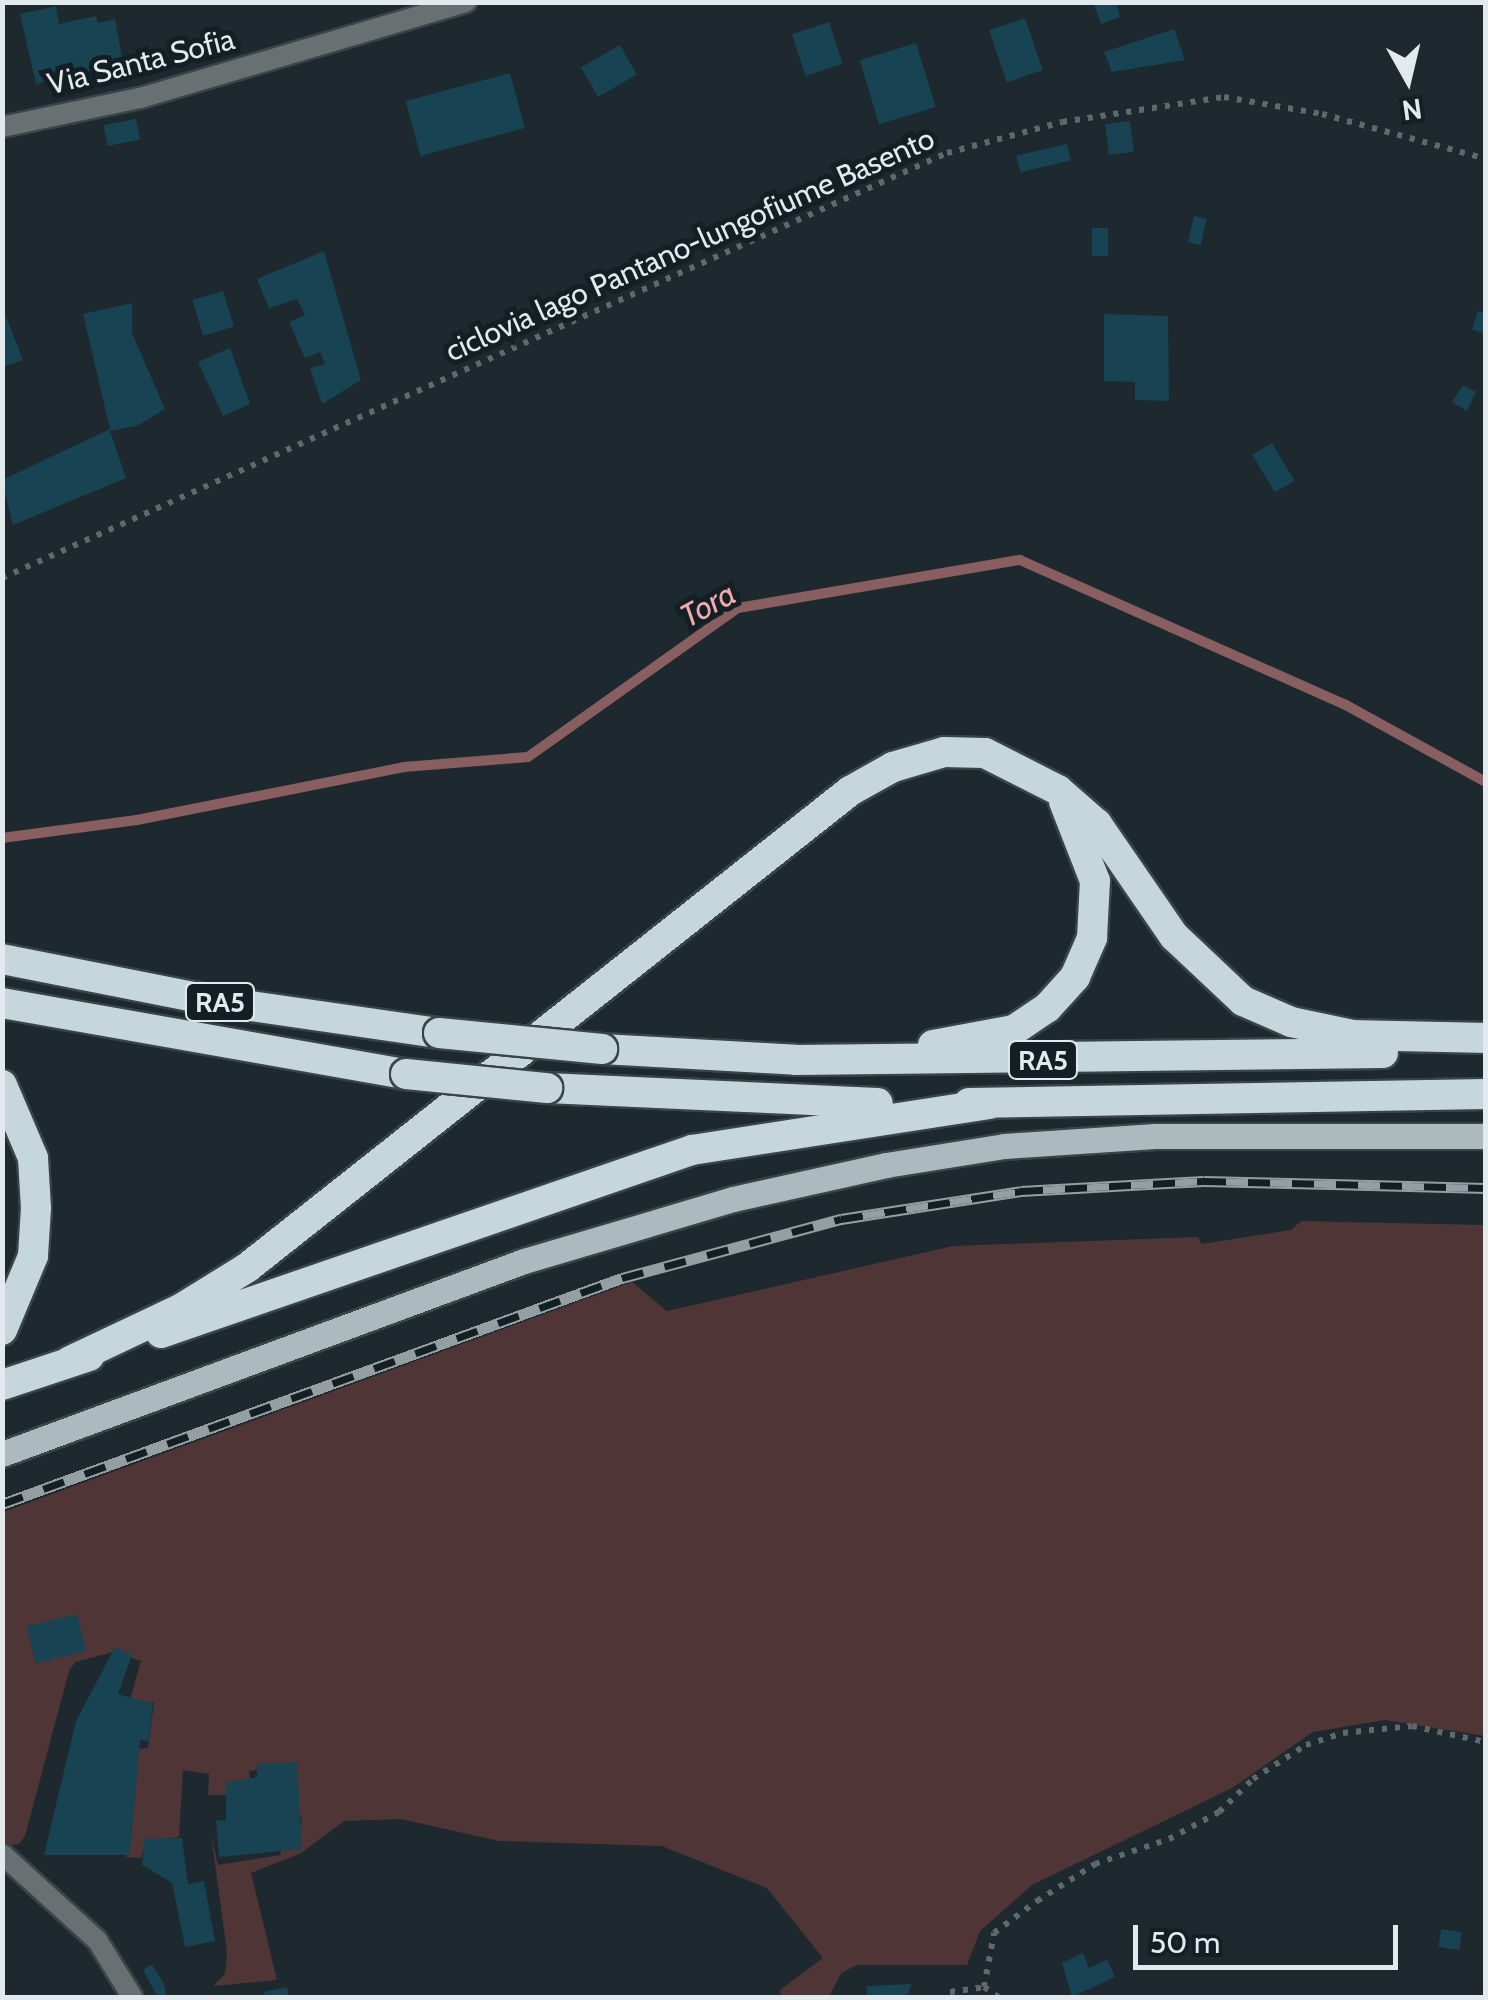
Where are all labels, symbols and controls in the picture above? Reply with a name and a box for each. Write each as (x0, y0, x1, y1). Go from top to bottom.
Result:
street label: Via Santa Sofia (44, 21, 238, 103)
north arrow (1358, 30, 1458, 130)
text: N (1400, 91, 1424, 128)
street label: ciclovia lago Pantano-lungofiume Basento (440, 121, 940, 369)
water label: Tora (673, 574, 743, 636)
road number: RA5 (182, 979, 258, 1025)
road number: RA5 (1006, 1037, 1080, 1083)
scale bar (1138, 1905, 1403, 1967)
text: 50 m (1150, 1924, 1220, 1961)

